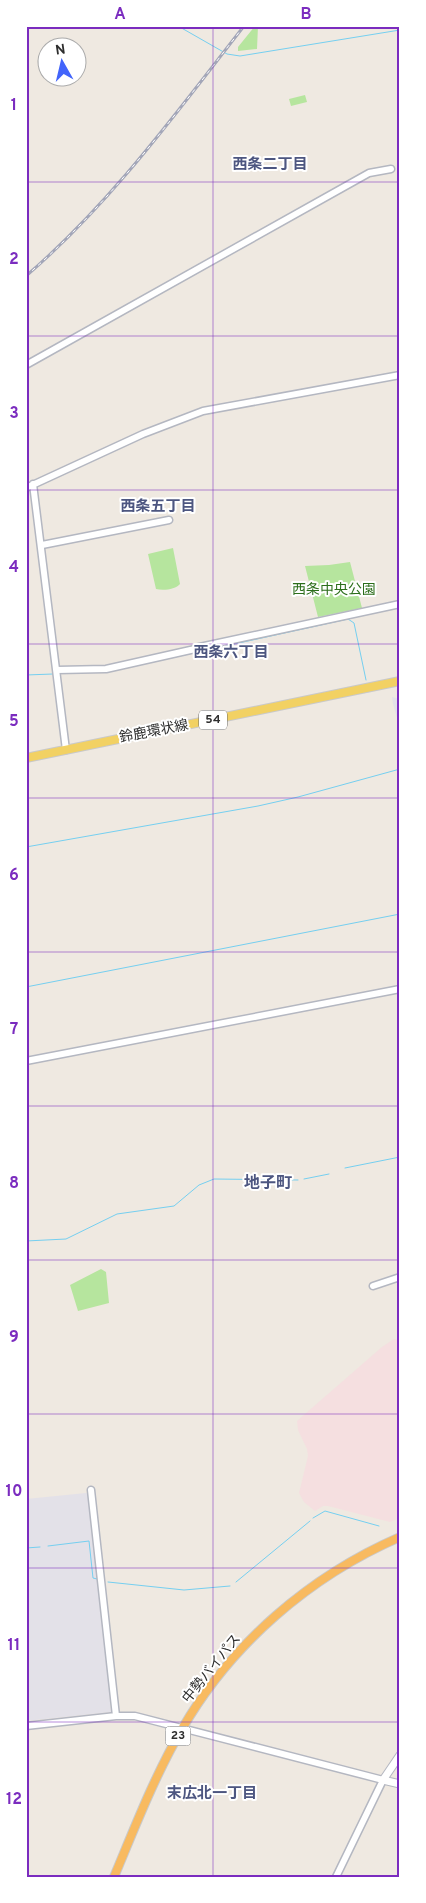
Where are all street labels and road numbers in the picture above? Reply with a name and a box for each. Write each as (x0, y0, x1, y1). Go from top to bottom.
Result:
road number: 54 (199, 710, 227, 730)
street label: 鈴鹿環状線 (118, 716, 190, 747)
street label: 中勢バイパス (179, 1631, 245, 1707)
road number: 23 (166, 1726, 190, 1745)

